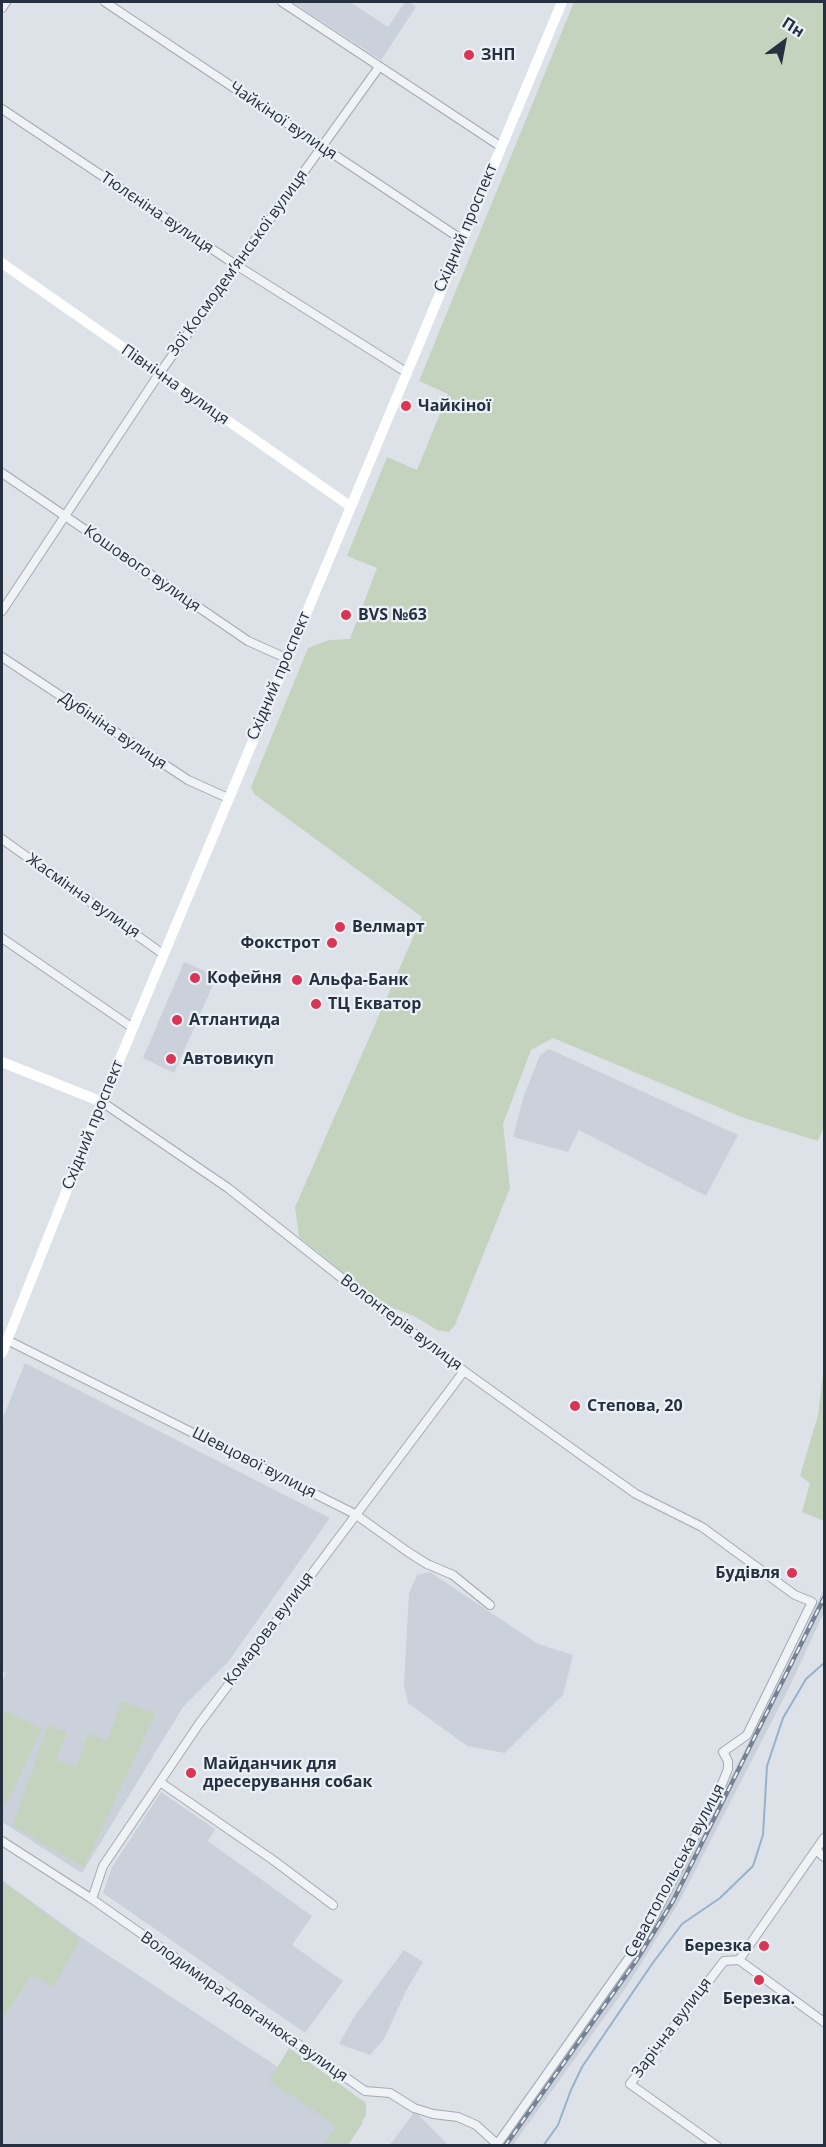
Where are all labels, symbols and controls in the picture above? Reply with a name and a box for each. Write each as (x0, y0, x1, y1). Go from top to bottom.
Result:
text: Пн (778, 11, 809, 42)
north arrow (754, 12, 814, 72)
place label: ЗНП (481, 45, 516, 65)
marker: ЗНП (462, 48, 476, 62)
street label: Чайкіної вулиця (225, 78, 341, 164)
street label: Східний проспект (430, 161, 502, 295)
street label: Зої Космодем’янської вулиця (164, 166, 312, 360)
street label: Тюлєніна вулиця (97, 168, 217, 258)
street label: Північна вулиця (117, 341, 233, 429)
place label: Чайкіної (418, 396, 491, 416)
marker: Чайкіної (399, 399, 413, 413)
street label: Кошового вулиця (80, 522, 204, 616)
place label: BVS №63 (358, 605, 427, 625)
marker: BVS №63 (339, 608, 353, 622)
street label: Східний проспект (243, 609, 315, 743)
street label: Дубініна вулиця (56, 688, 170, 774)
street label: Жасмінна вулиця (22, 850, 144, 942)
place label: Велмарт (352, 917, 425, 937)
marker: Велмарт (333, 920, 347, 934)
place label: Фокстрот (240, 933, 320, 953)
marker: Фокстрот (325, 936, 339, 950)
place label: Кофейня (207, 968, 282, 988)
place label: Альфа-Банк (309, 970, 408, 990)
marker: Кофейня (188, 971, 202, 985)
marker: Альфа-Банк (290, 973, 304, 987)
place label: ТЦ Екватор (328, 994, 421, 1014)
marker: ТЦ Екватор (309, 997, 323, 1011)
place label: Атлантида (189, 1010, 280, 1030)
marker: Атлантида (170, 1013, 184, 1027)
place label: Автовикуп (183, 1049, 274, 1069)
marker: Автовикуп (164, 1052, 178, 1066)
street label: Східний проспект (58, 1057, 128, 1193)
street label: Волонтерів вулиця (336, 1271, 466, 1375)
place label: Степова, 20 (587, 1396, 683, 1416)
marker: Степова, 20 (568, 1399, 582, 1413)
street label: Шевцової вулиця (189, 1423, 319, 1503)
place label: Будівля (715, 1563, 780, 1583)
marker: Будівля (785, 1566, 799, 1580)
street label: Комарова вулиця (220, 1568, 318, 1690)
place label: Майданчик для дресерування собак (203, 1754, 372, 1792)
marker: Майданчик для дресерування собак (184, 1766, 198, 1780)
street label: Севастопольська вулиця (621, 1781, 729, 1961)
street label: Володимира Довганюка вулиця (137, 1928, 351, 2086)
place label: Березка (684, 1936, 752, 1956)
marker: Березка (757, 1939, 771, 1953)
marker: Березка. (752, 1973, 766, 1987)
street label: Зарічна вулиця (628, 1974, 716, 2082)
place label: Березка. (723, 1989, 795, 2009)

